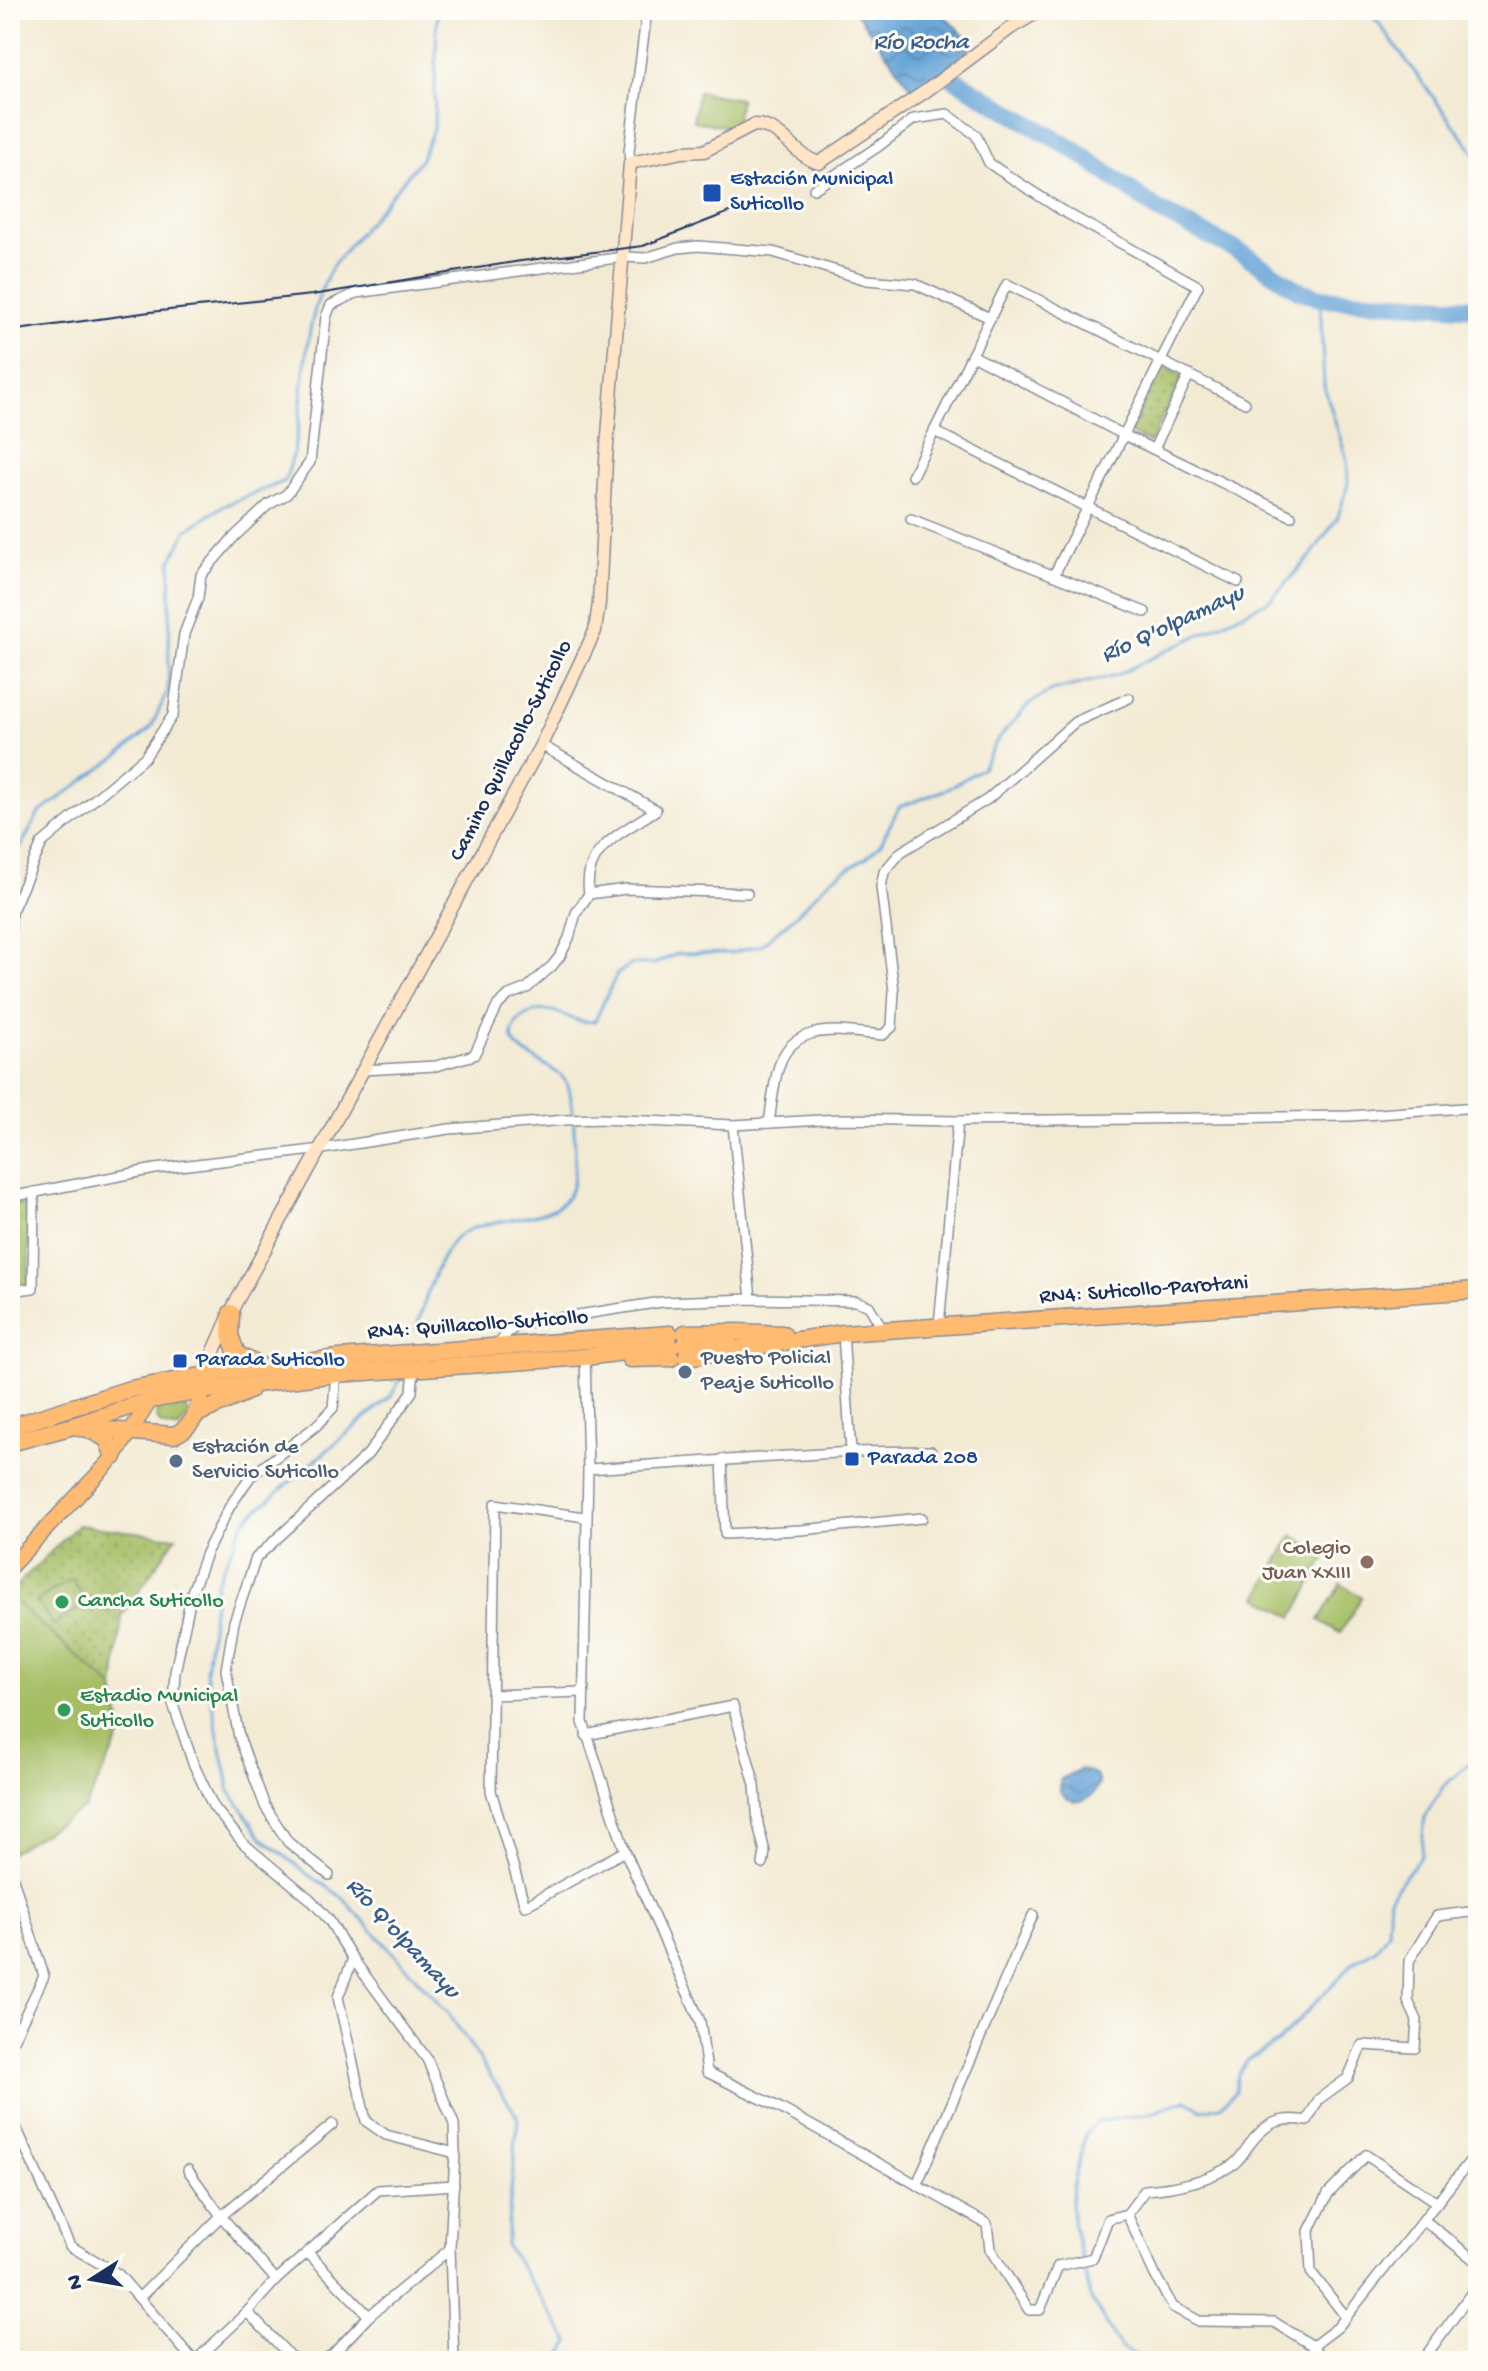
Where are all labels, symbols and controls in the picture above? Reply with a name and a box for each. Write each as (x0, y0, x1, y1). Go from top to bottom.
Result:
water label: Río Rocha (873, 29, 970, 58)
place label: Estación Municipal Suticollo (730, 167, 893, 218)
marker: Estación Municipal Suticollo (701, 182, 723, 204)
water label: Río Q'olpamayu (1097, 578, 1251, 671)
street label: Camino Quillacollo-Suticollo (445, 636, 579, 866)
street label: RN4: Suticollo-Parotani (1039, 1271, 1249, 1311)
street label: RN4: Quillacollo-Suticollo (367, 1305, 589, 1347)
place label: Puesto Policial Peaje Suticollo (700, 1346, 834, 1397)
place label: Parada Suticollo (195, 1348, 345, 1374)
marker: Parada Suticollo (171, 1352, 189, 1370)
marker: Puesto Policial Peaje Suticollo (676, 1363, 694, 1381)
place label: Estación de Servicio Suticollo (192, 1435, 339, 1486)
place label: Parada 208 (867, 1446, 978, 1472)
marker: Parada 208 (843, 1450, 861, 1468)
marker: Estación de Servicio Suticollo (167, 1452, 185, 1470)
place label: Colegio Juan XXIII (1262, 1536, 1351, 1587)
marker: Colegio Juan XXIII (1358, 1553, 1376, 1571)
place label: Cancha Suticollo (78, 1589, 224, 1615)
marker: Cancha Suticollo (53, 1593, 71, 1611)
place label: Estadio Municipal Suticollo (80, 1684, 238, 1735)
marker: Estadio Municipal Suticollo (55, 1701, 73, 1719)
water label: Río Q'olpamayu (339, 1873, 466, 2007)
north arrow (52, 2239, 132, 2319)
text: N (62, 2273, 90, 2292)

